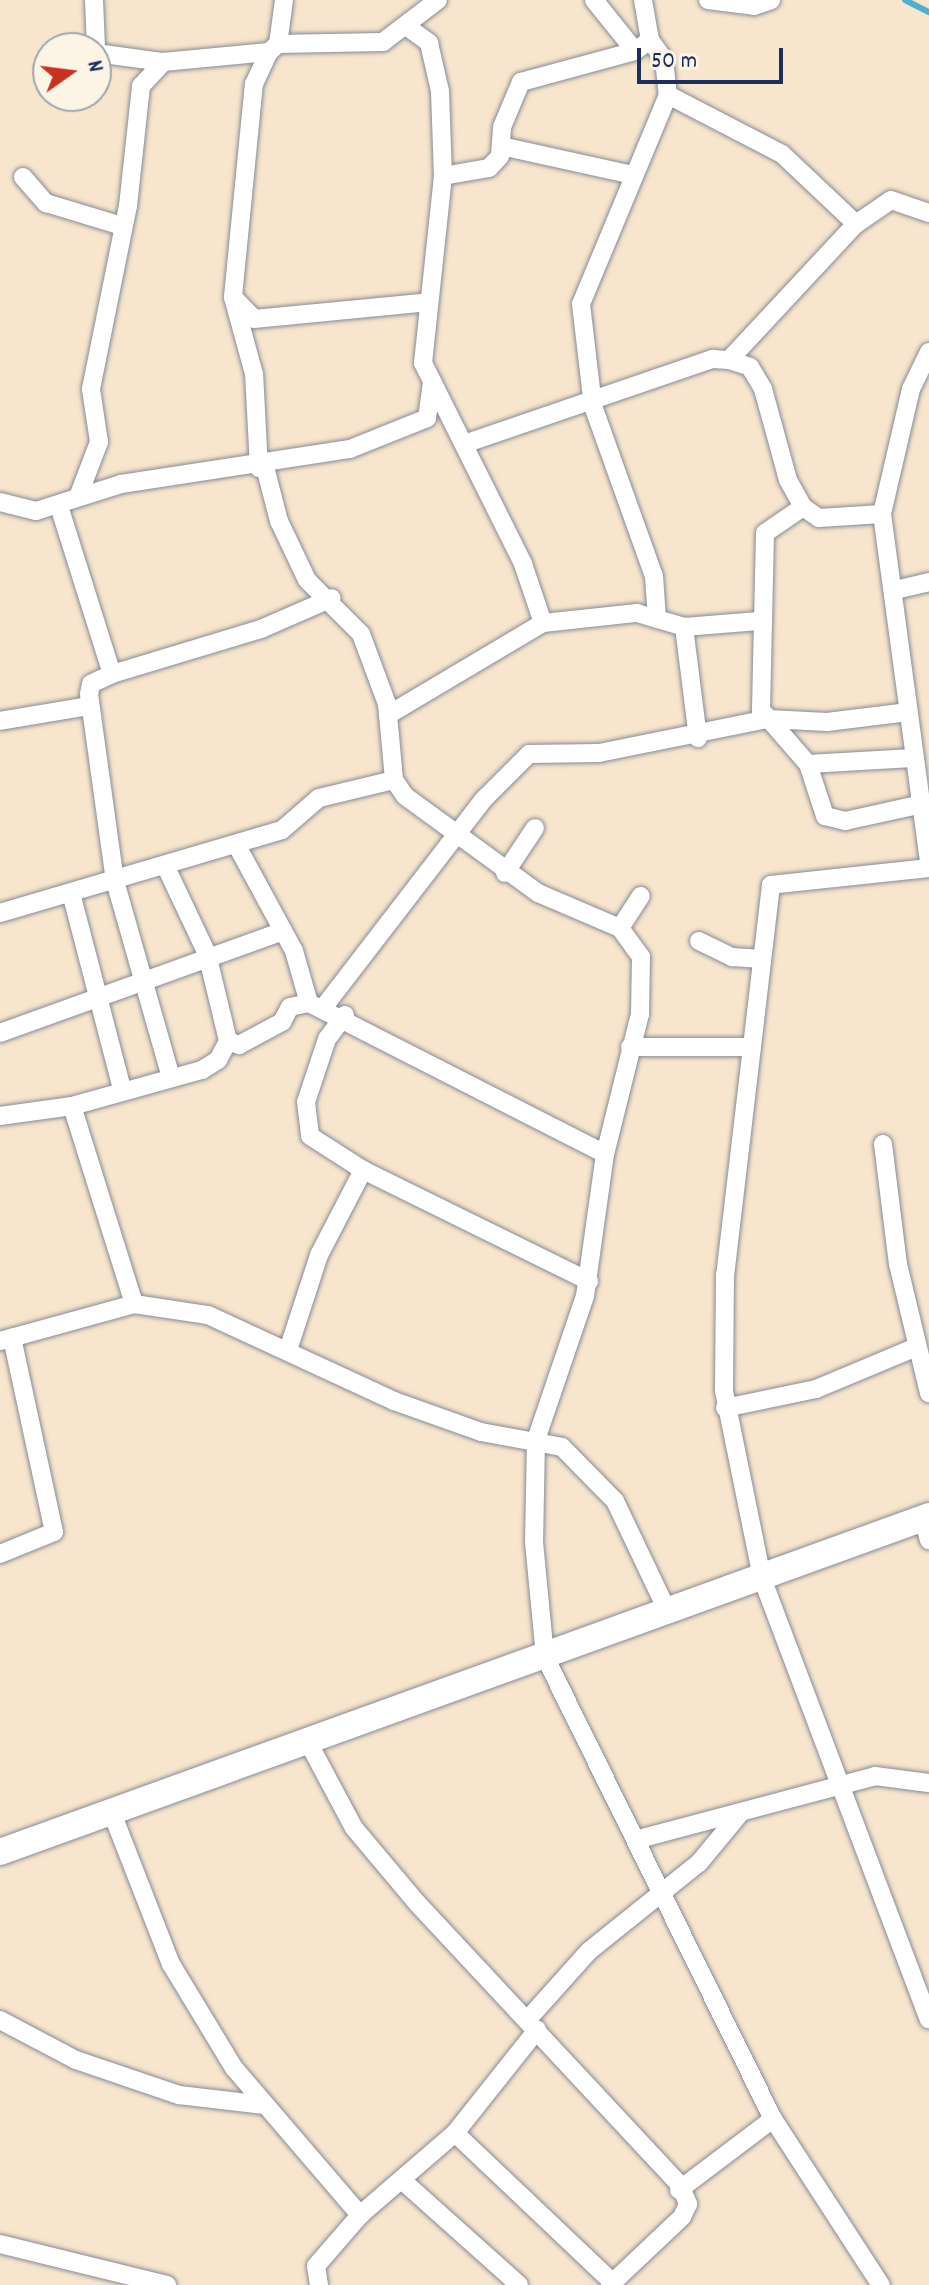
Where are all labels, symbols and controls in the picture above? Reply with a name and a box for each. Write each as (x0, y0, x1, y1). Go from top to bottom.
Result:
north arrow (32, 32, 112, 112)
scale bar (641, 32, 787, 82)
text: 50 m (651, 45, 697, 79)
text: N (77, 58, 110, 76)

